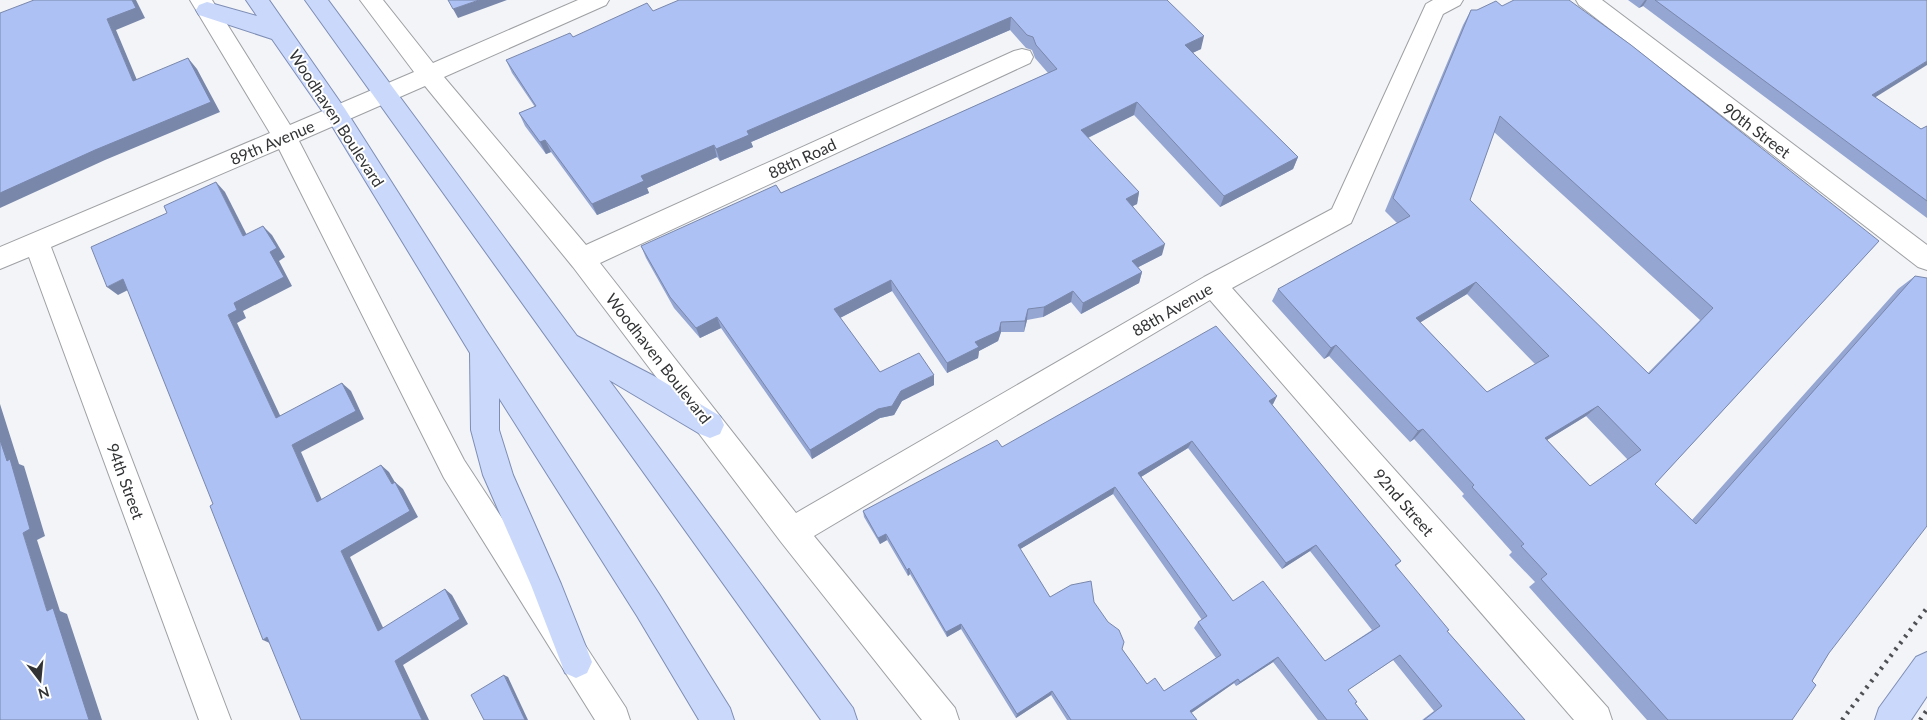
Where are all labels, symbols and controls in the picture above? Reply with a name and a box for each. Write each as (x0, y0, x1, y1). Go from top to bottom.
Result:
street label: Woodhaven Boulevard (286, 46, 388, 190)
street label: 90th Street (1720, 99, 1795, 162)
street label: 89th Avenue (227, 116, 317, 168)
street label: 88th Road (765, 134, 839, 182)
street label: 88th Avenue (1128, 278, 1216, 340)
street label: Woodhaven Boulevard (602, 289, 716, 427)
street label: 94th Street (103, 440, 149, 522)
street label: 92nd Street (1370, 465, 1438, 540)
north arrow (15, 655, 65, 705)
text: N (36, 683, 51, 703)

